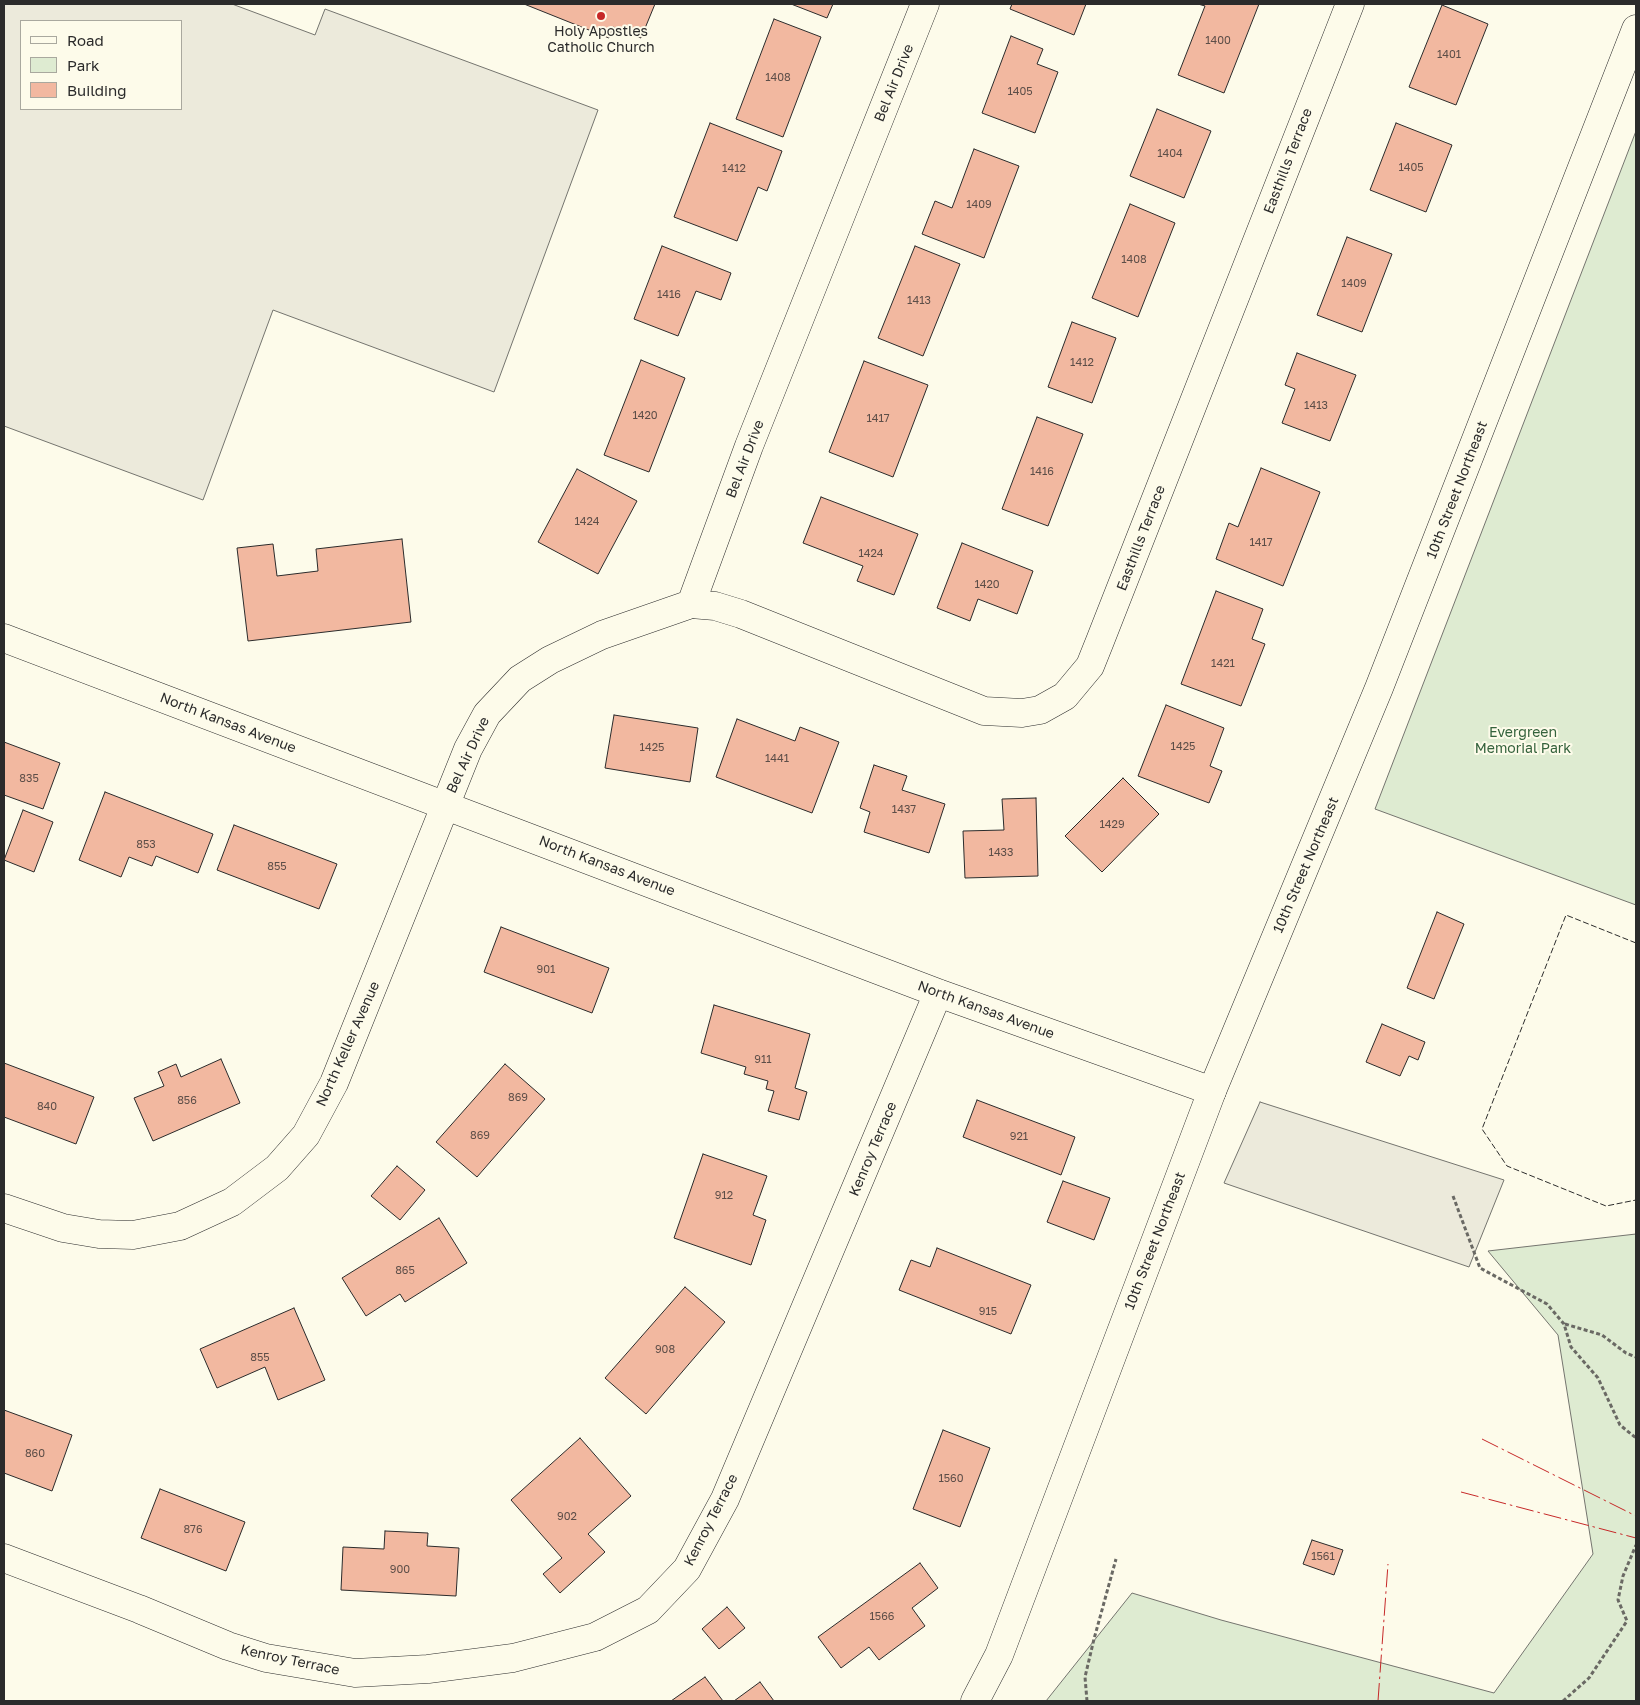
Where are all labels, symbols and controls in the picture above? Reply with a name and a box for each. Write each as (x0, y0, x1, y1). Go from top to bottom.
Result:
marker: Holy Apostles Catholic Church (595, 10, 607, 22)
legend (20, 20, 182, 110)
place label: Holy Apostles Catholic Church (547, 24, 655, 56)
text: Road (67, 31, 104, 49)
house number: 1400 (1205, 34, 1231, 48)
street label: Bel Air Drive (871, 42, 917, 124)
house number: 1401 (1437, 48, 1461, 62)
text: Park (67, 56, 99, 74)
house number: 1408 (765, 71, 791, 85)
text: Building (67, 81, 127, 99)
house number: 1405 (1007, 85, 1033, 99)
street label: Easthills Terrace (1260, 106, 1316, 216)
house number: 1404 (1157, 147, 1183, 161)
house number: 1405 (1398, 161, 1424, 175)
house number: 1412 (722, 162, 746, 176)
house number: 1409 (966, 198, 992, 212)
house number: 1408 (1121, 253, 1147, 267)
house number: 1409 (1341, 277, 1367, 291)
house number: 1416 (657, 288, 681, 302)
house number: 1413 (907, 294, 931, 308)
house number: 1412 (1070, 356, 1094, 370)
house number: 1413 (1304, 399, 1328, 413)
house number: 1420 (632, 409, 658, 423)
house number: 1417 (866, 412, 890, 426)
street label: Bel Air Drive (722, 418, 768, 500)
street label: 10th Street Northeast (1423, 419, 1491, 561)
house number: 1416 (1030, 465, 1054, 479)
street label: Easthills Terrace (1113, 483, 1169, 593)
house number: 1424 (574, 515, 600, 529)
house number: 1417 (1249, 536, 1273, 550)
house number: 1424 (858, 547, 884, 561)
house number: 1420 (974, 578, 1000, 592)
house number: 1421 (1211, 657, 1235, 671)
street label: North Kansas Avenue (158, 689, 298, 757)
street label: Bel Air Drive (443, 714, 493, 796)
park label: Evergreen Memorial Park (1475, 725, 1571, 758)
house number: 1425 (1171, 740, 1195, 754)
house number: 1425 (640, 741, 664, 755)
house number: 1441 (765, 752, 789, 766)
house number: 835 (19, 772, 39, 786)
street label: 10th Street Northeast (1270, 794, 1342, 936)
house number: 1437 (892, 803, 916, 817)
house number: 1429 (1099, 818, 1125, 832)
street label: North Kansas Avenue (537, 832, 677, 900)
house number: 853 (136, 838, 156, 852)
house number: 1433 (989, 846, 1013, 860)
house number: 855 (267, 860, 287, 874)
house number: 901 (537, 963, 555, 977)
street label: North Kansas Avenue (915, 977, 1057, 1043)
street label: North Keller Avenue (313, 979, 383, 1109)
house number: 911 (754, 1053, 772, 1067)
house number: 869 (508, 1091, 528, 1105)
house number: 856 (177, 1094, 197, 1108)
street label: Kenroy Terrace (846, 1099, 900, 1199)
house number: 840 (37, 1100, 57, 1114)
house number: 869 (470, 1129, 490, 1143)
house number: 921 (1010, 1130, 1028, 1144)
street label: 10th Street Northeast (1121, 1170, 1189, 1312)
house number: 912 (715, 1189, 733, 1203)
house number: 865 (395, 1264, 415, 1278)
house number: 915 (979, 1305, 997, 1319)
house number: 908 (655, 1343, 675, 1357)
house number: 855 (250, 1351, 270, 1365)
house number: 860 (25, 1447, 45, 1461)
street label: Kenroy Terrace (681, 1471, 741, 1569)
house number: 1560 (938, 1472, 964, 1486)
house number: 902 (557, 1510, 577, 1524)
house number: 876 (183, 1523, 203, 1537)
house number: 1561 (1311, 1550, 1335, 1564)
house number: 900 (390, 1563, 410, 1577)
house number: 1566 (869, 1610, 895, 1624)
street label: Kenroy Terrace (239, 1641, 341, 1679)

